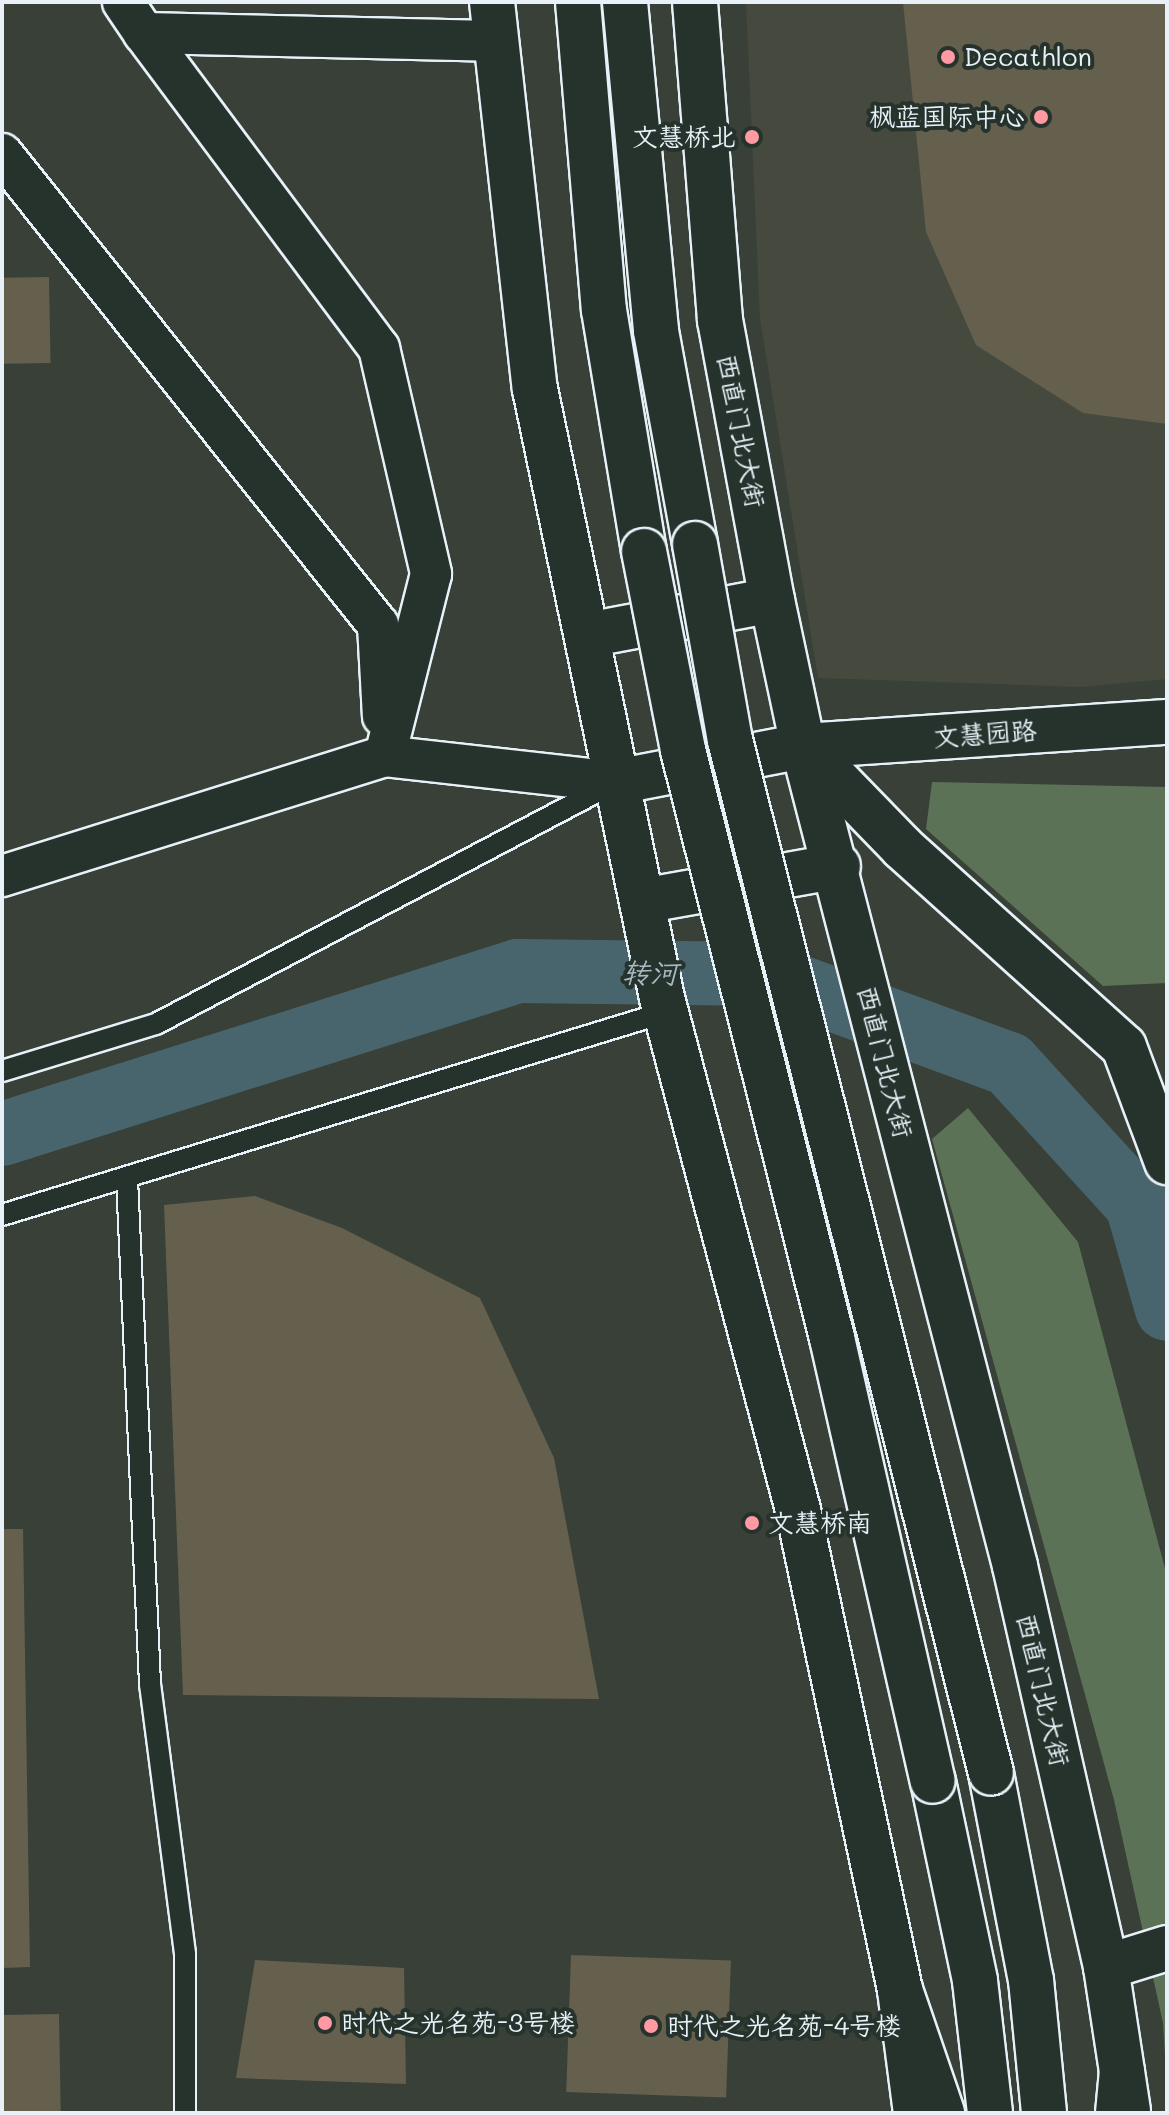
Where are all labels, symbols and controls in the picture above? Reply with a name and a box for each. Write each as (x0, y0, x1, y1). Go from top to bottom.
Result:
place label: Decathlon (964, 41, 1092, 73)
marker: Decathlon (939, 48, 957, 66)
place label: 枫蓝国际中心 (869, 101, 1025, 133)
marker: 枫蓝国际中心 (1032, 108, 1050, 126)
place label: 文慧桥北 (632, 121, 736, 153)
marker: 文慧桥北 (743, 128, 761, 146)
street label: 西直门北大街 (711, 351, 771, 511)
street label: 文慧园路 (932, 715, 1038, 753)
water label: 转河 (622, 955, 678, 989)
street label: 西直门北大街 (851, 983, 919, 1141)
place label: 文慧桥南 (768, 1507, 872, 1539)
marker: 文慧桥南 (743, 1514, 761, 1532)
street label: 西直门北大街 (1010, 1610, 1076, 1770)
place label: 时代之光名苑-3号楼 (341, 2007, 575, 2039)
place label: 时代之光名苑-4号楼 (667, 2010, 901, 2042)
marker: 时代之光名苑-3号楼 (316, 2014, 334, 2032)
marker: 时代之光名苑-4号楼 (642, 2017, 660, 2035)

